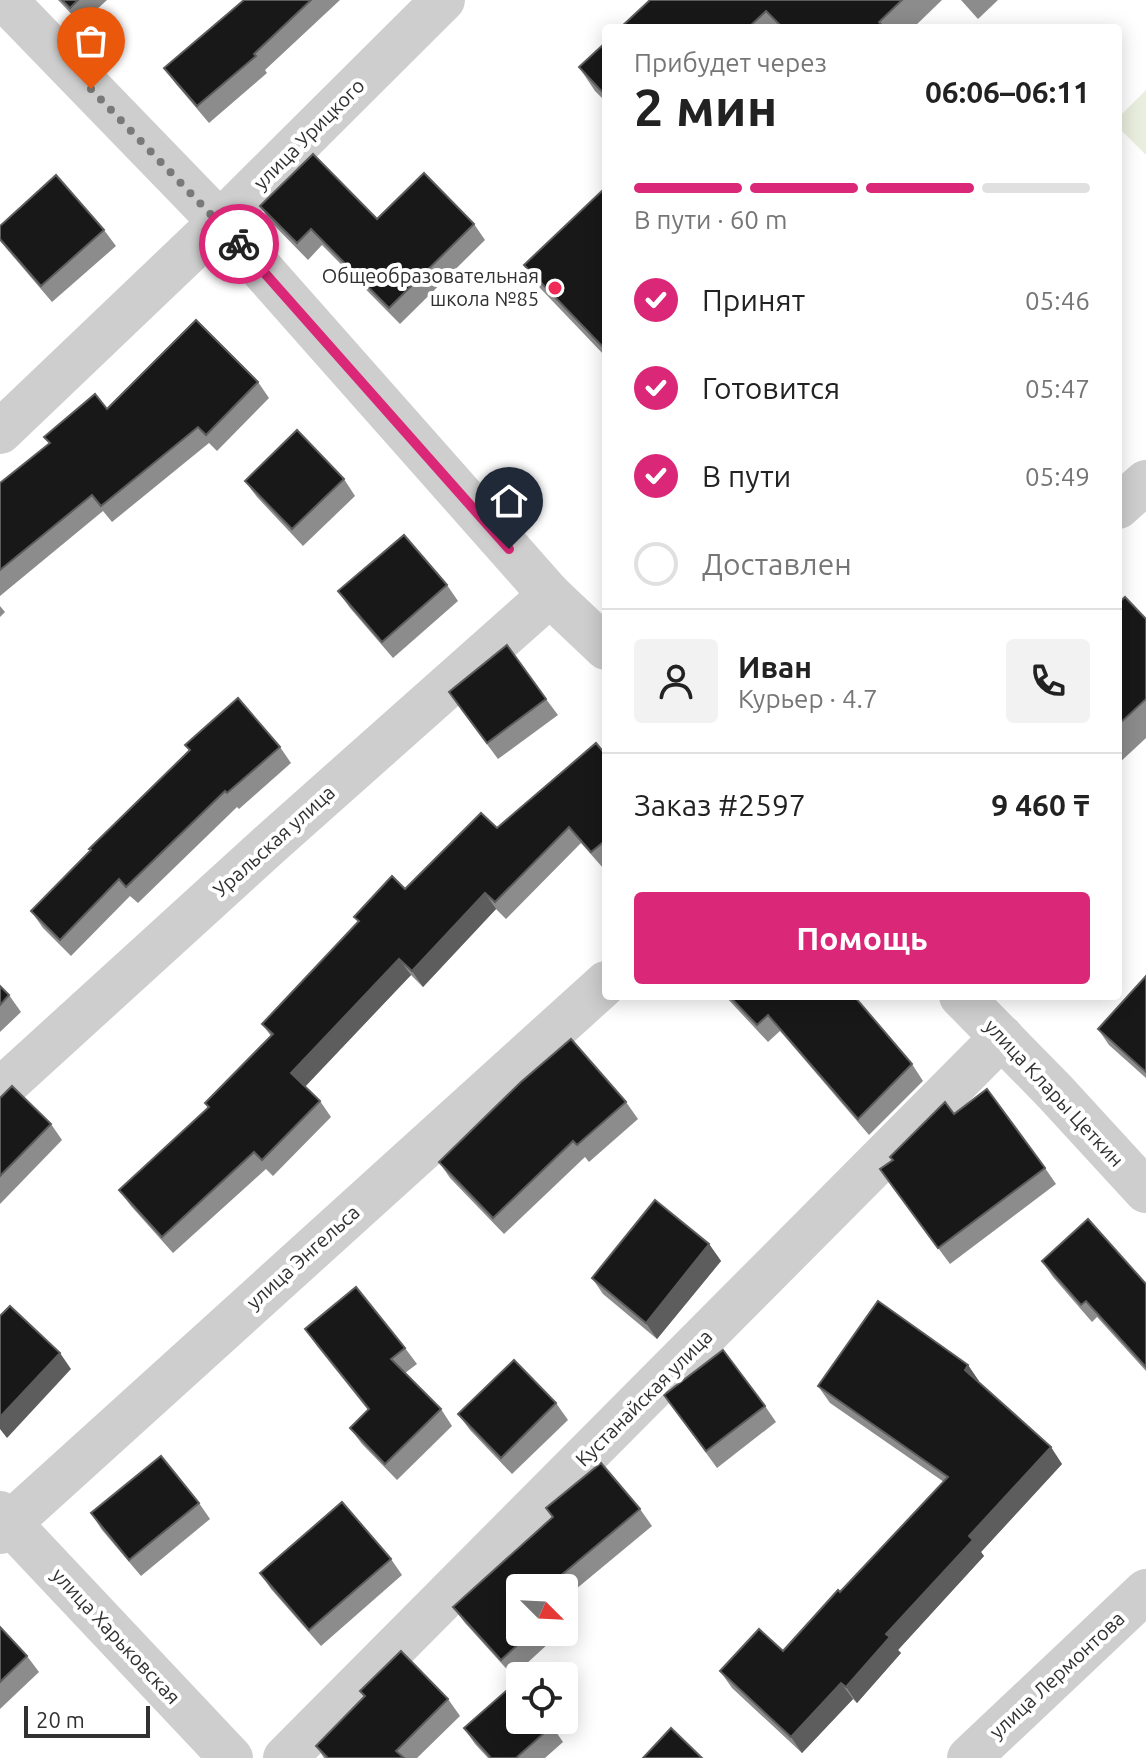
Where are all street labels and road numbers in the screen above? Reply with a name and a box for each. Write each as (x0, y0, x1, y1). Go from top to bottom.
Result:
street label: улица Урицкого (249, 74, 369, 194)
street label: Уральская улица (208, 780, 339, 901)
street label: улица Клары Цеткин (980, 1014, 1129, 1171)
street label: улица Энгельса (241, 1200, 364, 1313)
street label: Кустанайская улица (571, 1325, 717, 1471)
street label: улица Харьковская (48, 1563, 185, 1708)
street label: улица Лермонтова (985, 1606, 1129, 1743)

